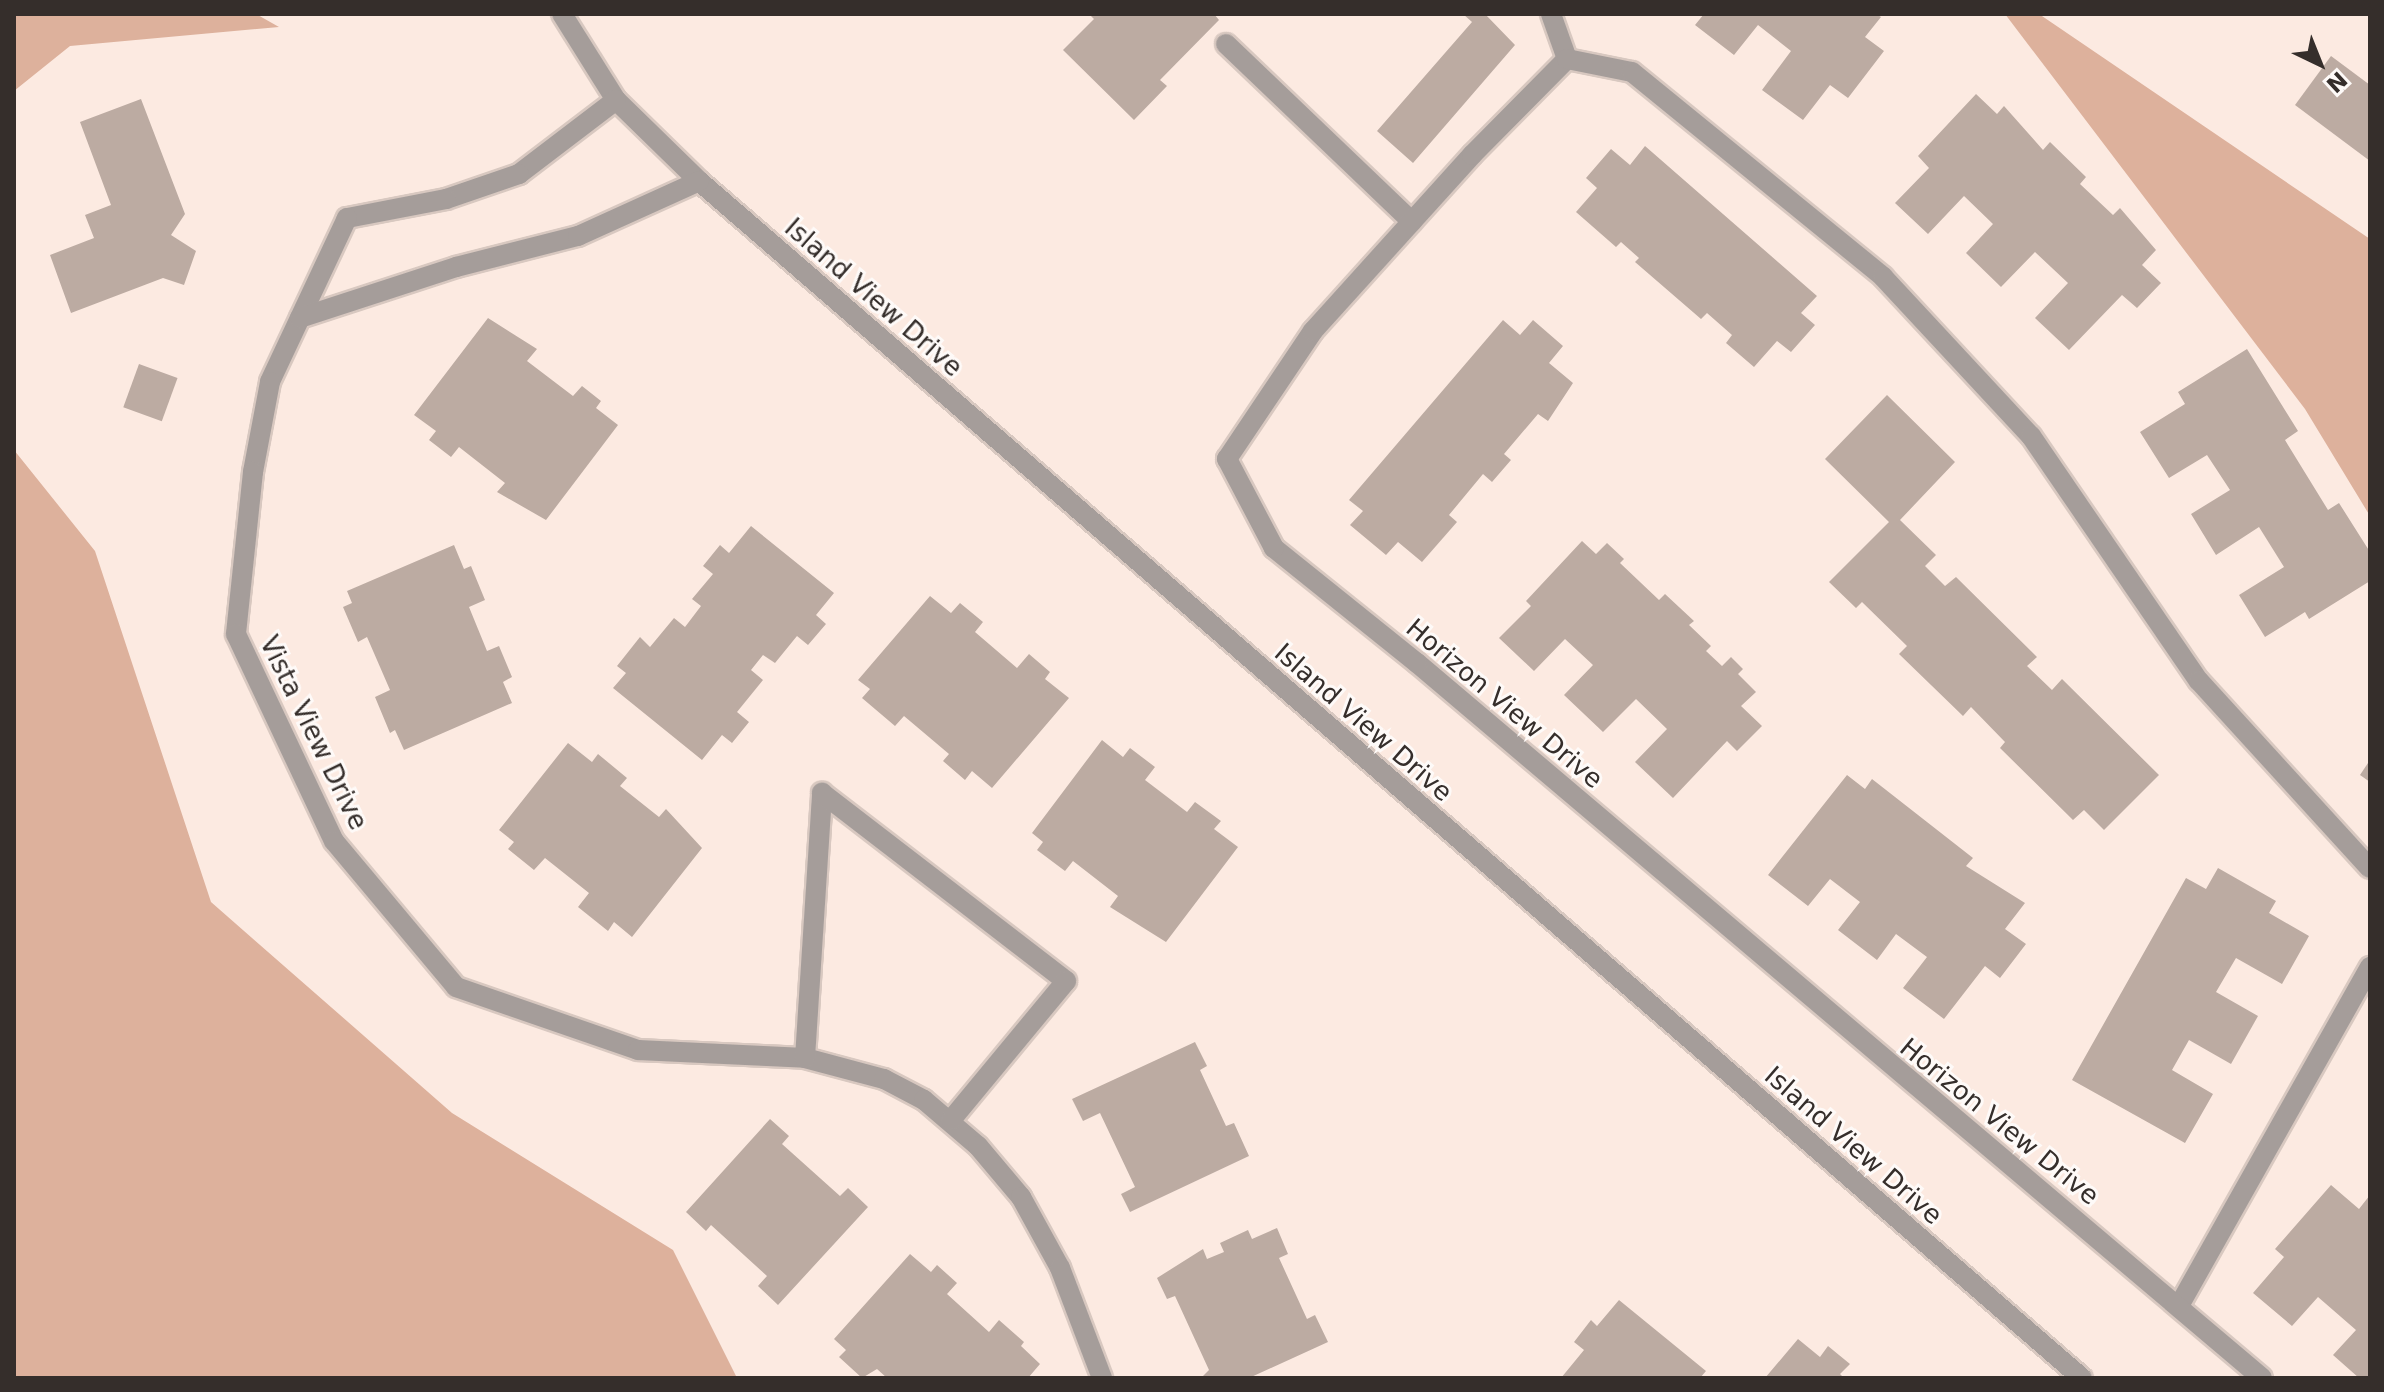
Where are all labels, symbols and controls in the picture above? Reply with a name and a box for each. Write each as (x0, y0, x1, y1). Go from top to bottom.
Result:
north arrow (2280, 24, 2360, 104)
text: N (2321, 66, 2352, 97)
street label: Island View Drive (778, 212, 968, 384)
street label: Horizon View Drive (1399, 613, 1609, 795)
street label: Vista View Drive (253, 631, 373, 835)
street label: Island View Drive (1268, 637, 1458, 809)
street label: Horizon View Drive (1893, 1032, 2105, 1212)
street label: Island View Drive (1758, 1060, 1948, 1232)

